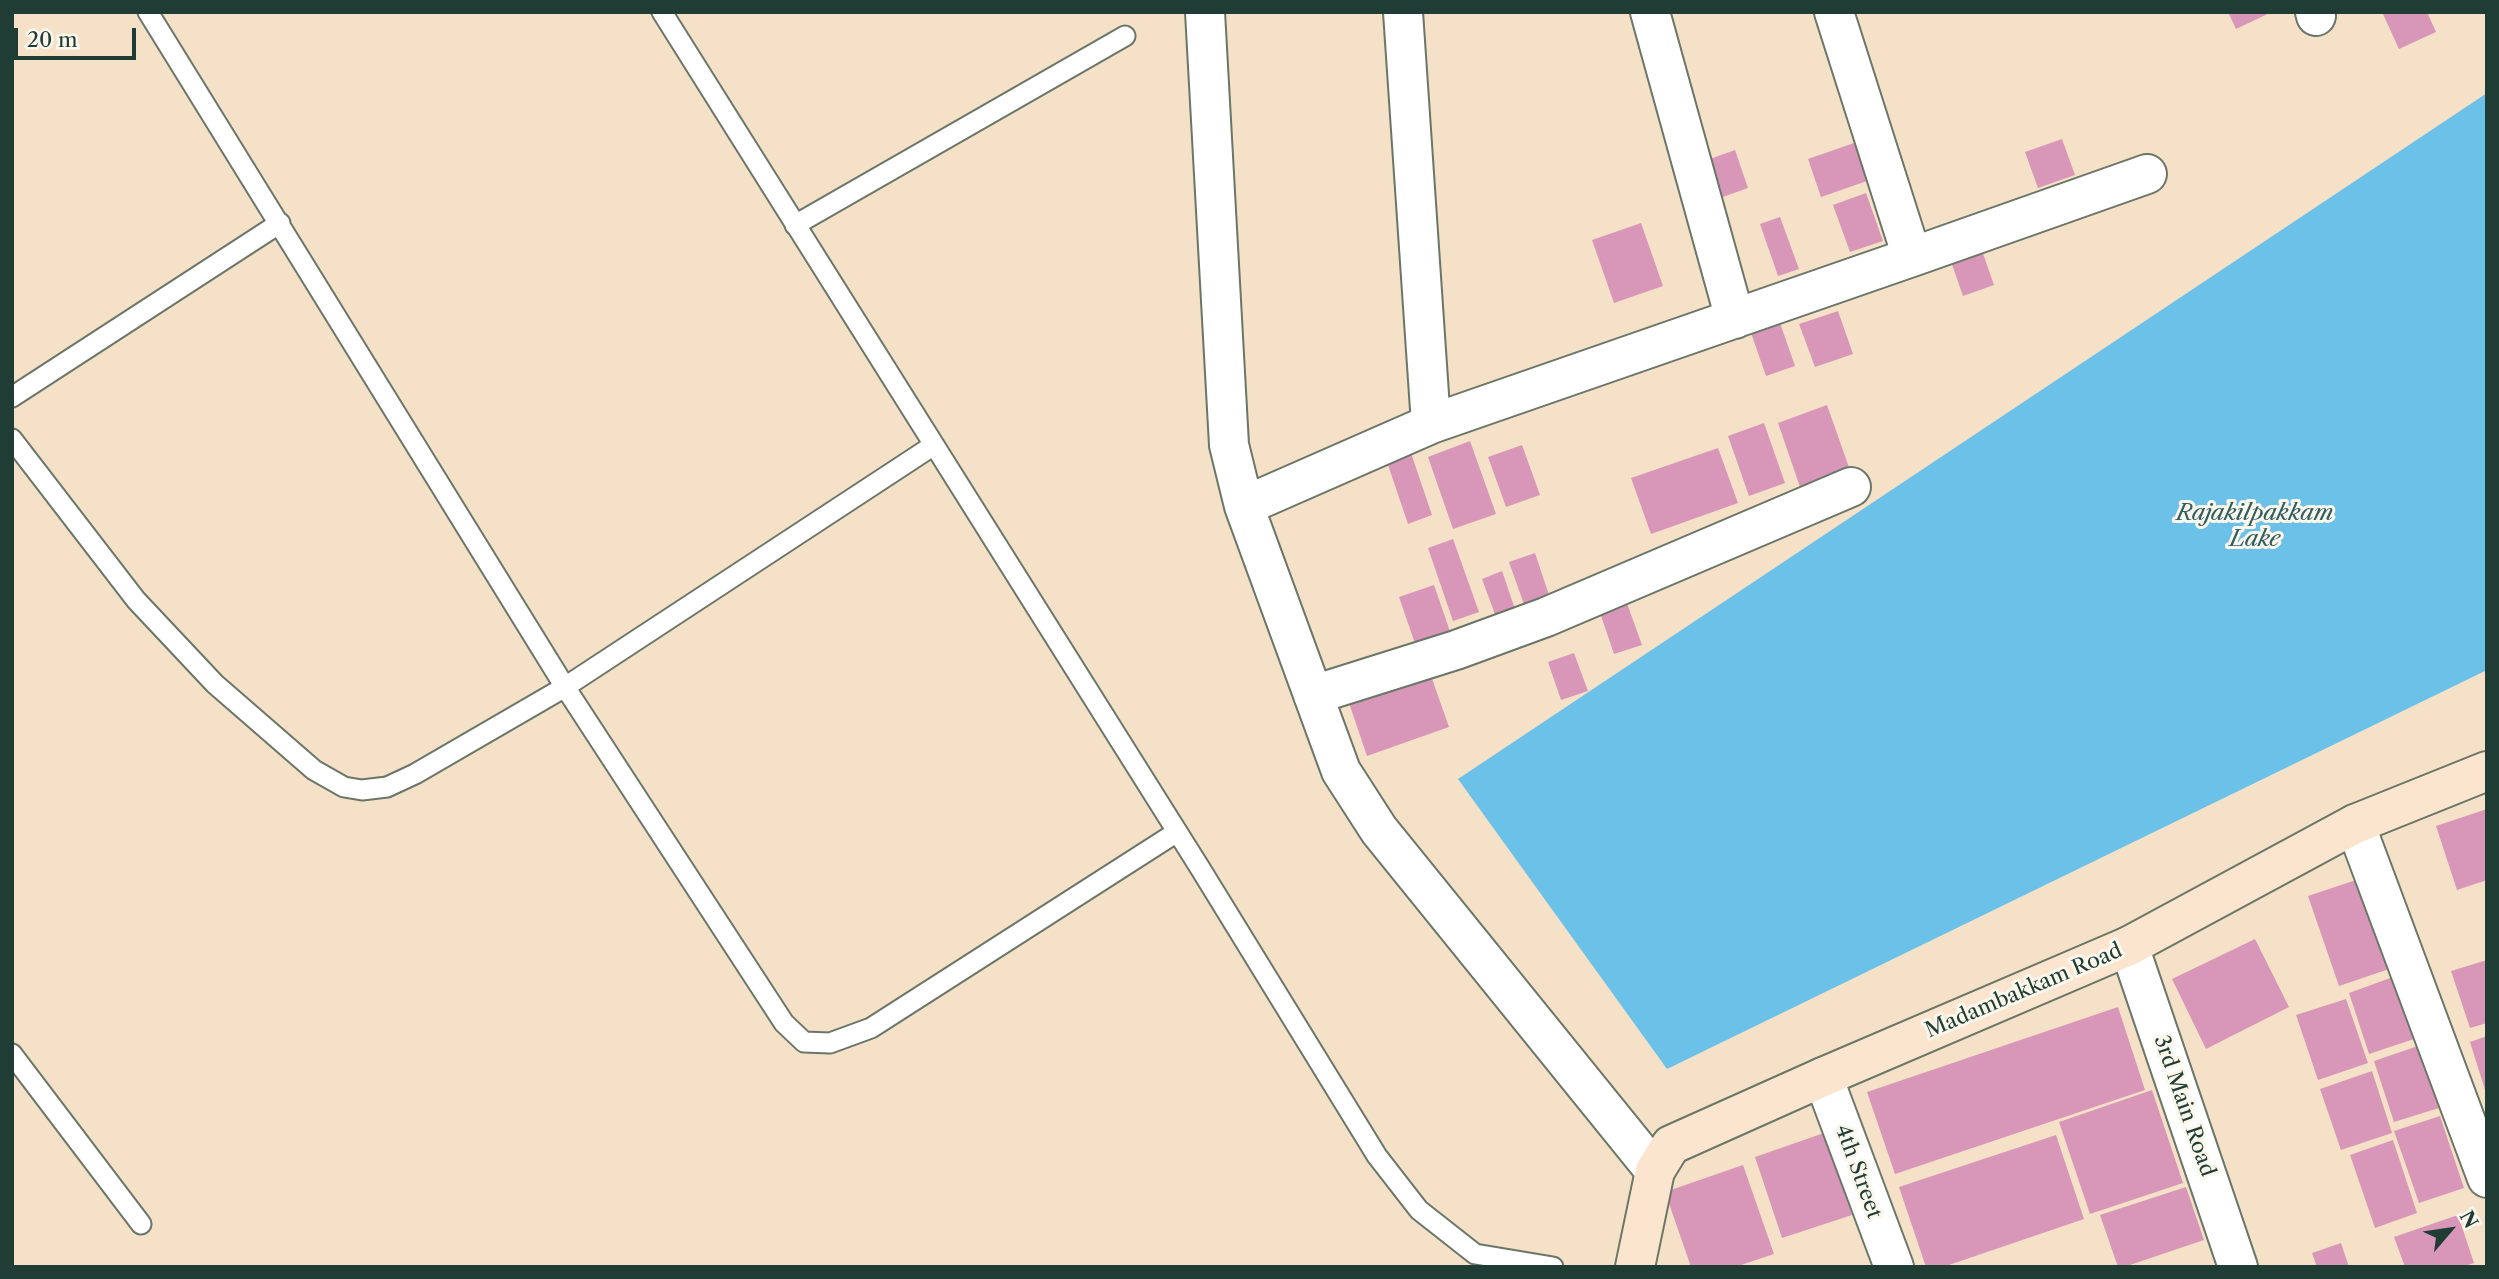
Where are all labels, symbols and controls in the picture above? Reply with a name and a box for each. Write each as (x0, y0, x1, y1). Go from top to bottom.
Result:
scale bar (18, 14, 140, 58)
text: 20 m (27, 27, 78, 52)
water label: Rajakilpakkam Lake (2176, 499, 2334, 553)
street label: Madambakkam Road (1922, 938, 2126, 1044)
street label: 3rd Main Road (2148, 1032, 2220, 1180)
street label: 4th Street (1829, 1122, 1887, 1222)
north arrow (2415, 1195, 2485, 1265)
text: N (2455, 1207, 2483, 1232)

